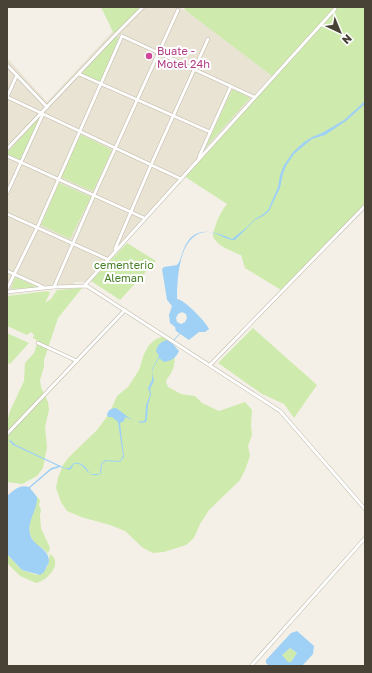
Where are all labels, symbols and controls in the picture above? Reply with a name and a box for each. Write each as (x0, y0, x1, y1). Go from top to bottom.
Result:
north arrow (320, 12, 360, 52)
text: N (340, 32, 355, 47)
place label: Buate - Motel 24h (157, 44, 210, 70)
marker: Buate - Motel 24h (144, 51, 154, 61)
park label: cementerio Aleman (94, 258, 154, 284)

